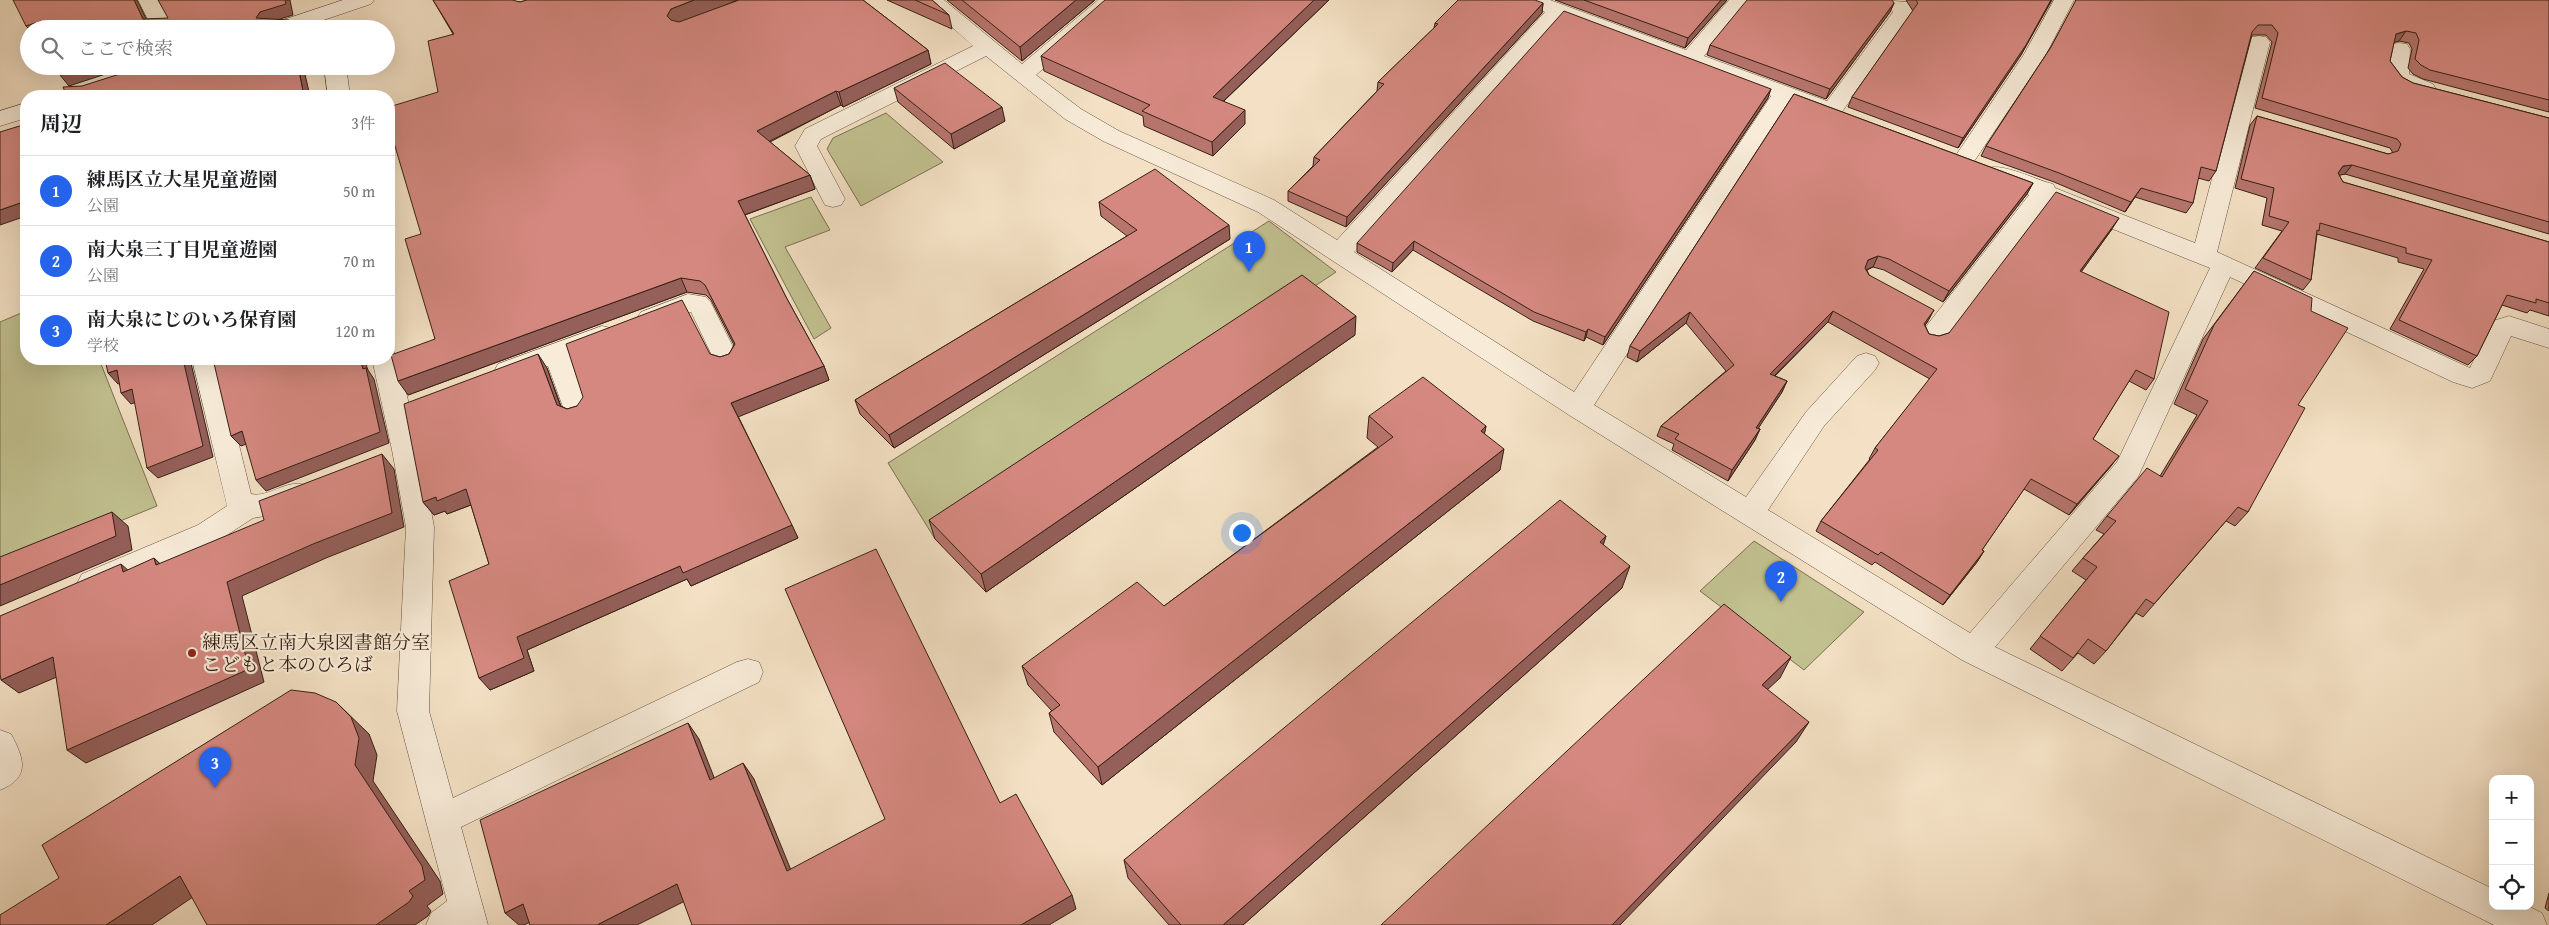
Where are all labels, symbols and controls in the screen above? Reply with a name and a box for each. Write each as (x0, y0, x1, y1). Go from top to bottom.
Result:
search box (20, 20, 395, 75)
icon: search (38, 34, 66, 62)
text: ここで検索 (78, 34, 173, 62)
text: 周辺 (40, 108, 82, 139)
text: 3件 (351, 111, 375, 135)
text: 練馬区立大星児童遊園 (87, 165, 277, 193)
text: 1 (52, 179, 60, 203)
text: 50 m (343, 179, 375, 203)
text: 公園 (87, 193, 119, 217)
pin: 1 (1233, 231, 1265, 272)
text: 南大泉三丁目児童遊園 (87, 235, 277, 263)
text: 2 (52, 249, 60, 273)
text: 70 m (343, 249, 375, 273)
text: 公園 (87, 263, 119, 287)
text: 南大泉にじのいろ保育園 (87, 305, 296, 333)
text: 3 (52, 319, 60, 343)
text: 120 m (335, 319, 375, 343)
text: 学校 (87, 333, 119, 357)
your location (1229, 520, 1255, 546)
pin: 2 (1765, 561, 1797, 602)
place label: 練馬区立南大泉図書館分室 こどもと本のひろば (202, 628, 430, 678)
marker: 練馬区立南大泉図書館分室 こどもと本のひろば (186, 647, 198, 659)
pin: 3 (199, 747, 231, 788)
map controls (2489, 775, 2534, 910)
button: + (2489, 775, 2534, 820)
button: − (2489, 820, 2534, 865)
button: locate (2489, 865, 2534, 910)

